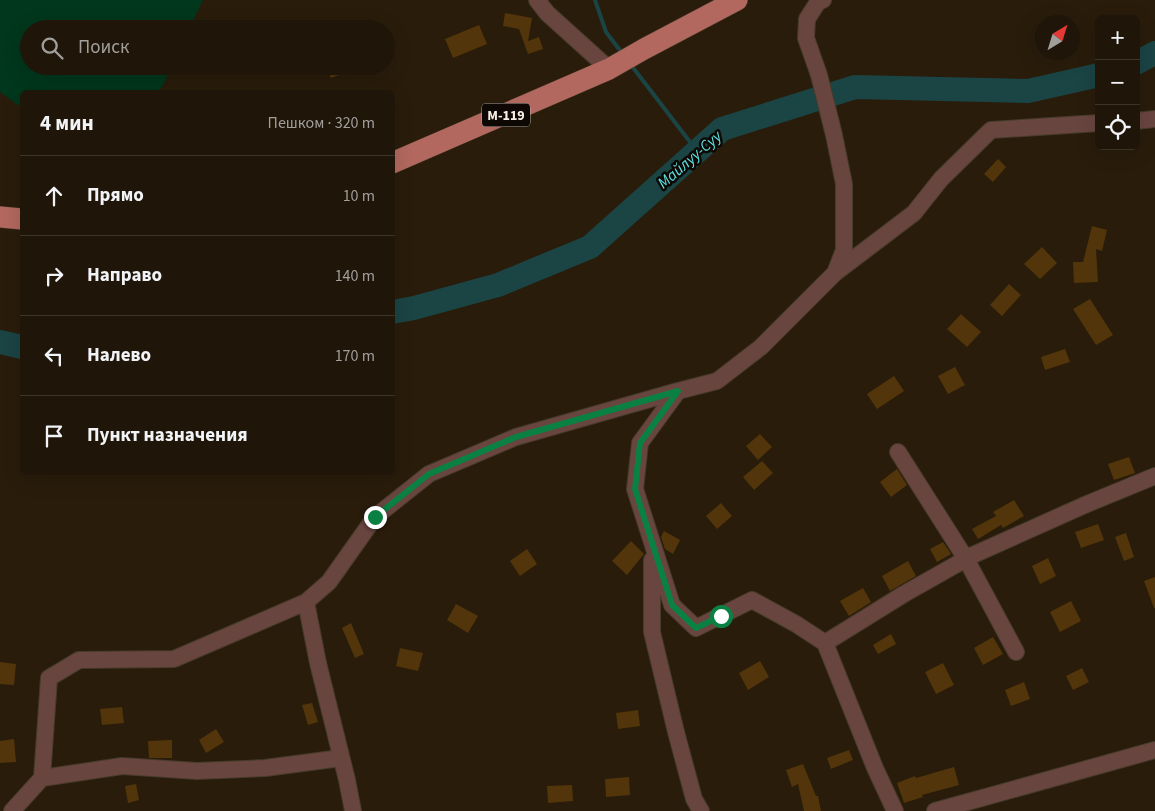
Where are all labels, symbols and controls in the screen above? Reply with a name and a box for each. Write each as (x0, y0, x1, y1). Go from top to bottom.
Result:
north arrow (1035, 15, 1080, 60)
map controls (1095, 15, 1140, 150)
button: + (1095, 15, 1140, 60)
search box (20, 20, 395, 75)
icon: search (38, 34, 66, 62)
text: Поиск (78, 34, 129, 61)
button: − (1095, 60, 1140, 105)
road number: М-119 (482, 104, 530, 126)
button: locate (1095, 105, 1140, 150)
text: 4 мин (40, 108, 94, 138)
text: Пешком · 320 m (268, 112, 375, 134)
water label: Майлуу-Суу (653, 125, 727, 194)
icon: ahead (40, 182, 68, 210)
text: Прямо (87, 182, 144, 209)
text: 10 m (343, 185, 375, 207)
icon: right (40, 262, 68, 290)
text: Направо (87, 262, 162, 289)
text: 140 m (335, 265, 375, 287)
icon: left (40, 342, 68, 370)
text: Налево (87, 342, 151, 369)
text: 170 m (335, 345, 375, 367)
icon: arrive (40, 422, 68, 450)
text: Пункт назначения (87, 422, 248, 449)
route end (364, 506, 387, 529)
route start (710, 605, 733, 628)

